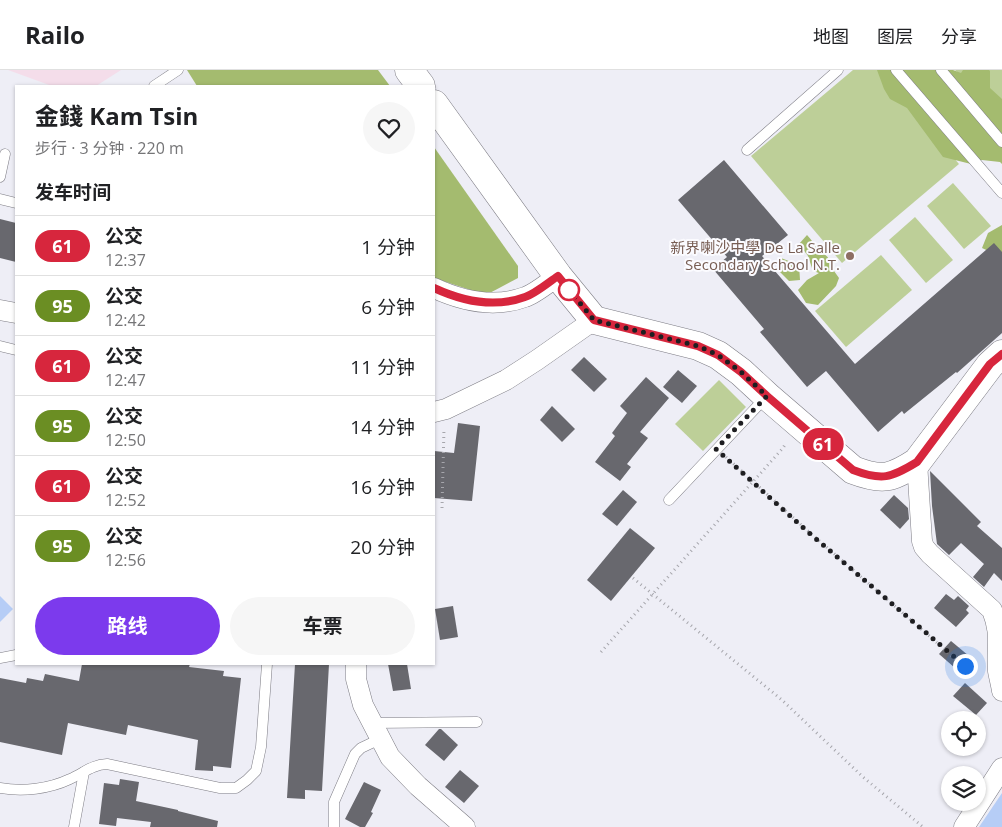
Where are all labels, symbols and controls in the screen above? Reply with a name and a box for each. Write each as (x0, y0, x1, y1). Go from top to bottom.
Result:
text: Railo (25, 18, 85, 51)
text: 地图 (813, 24, 849, 48)
text: 图层 (877, 24, 913, 48)
text: 分享 (941, 24, 977, 48)
text: 金錢 Kam Tsin (35, 99, 198, 132)
button: heart (363, 102, 415, 154)
text: 步行 · 3 分钟 · 220 m (35, 137, 184, 159)
text: 发车时间 (35, 179, 111, 205)
text: 公交 (105, 223, 143, 249)
text: 61 (52, 234, 73, 258)
text: 1 分钟 (361, 234, 415, 260)
place label: 新界喇沙中學 De La Salle Secondary School N.T. (670, 237, 840, 274)
text: 12:37 (105, 249, 146, 271)
marker: 新界喇沙中學 De La Salle Secondary School N.T. (844, 250, 856, 262)
unlabelled marker (558, 279, 580, 301)
text: 公交 (105, 283, 143, 309)
text: 95 (52, 294, 73, 318)
text: 6 分钟 (361, 294, 415, 320)
text: 12:42 (105, 309, 146, 331)
text: 公交 (105, 343, 143, 369)
text: 61 (52, 354, 73, 378)
text: 11 分钟 (350, 354, 415, 380)
text: 12:47 (105, 369, 146, 391)
text: 公交 (105, 403, 143, 429)
text: 95 (52, 414, 73, 438)
text: 14 分钟 (350, 414, 415, 440)
line badge: 61 (800, 428, 846, 460)
text: 12:50 (105, 429, 146, 451)
text: 61 (813, 432, 833, 456)
text: 公交 (105, 463, 143, 489)
text: 61 (52, 474, 73, 498)
text: 16 分钟 (350, 474, 415, 500)
text: 12:52 (105, 489, 146, 511)
text: 公交 (105, 523, 143, 549)
text: 95 (52, 534, 73, 558)
text: 20 分钟 (350, 534, 415, 560)
text: 12:56 (105, 549, 146, 571)
button: 路线 (35, 597, 220, 655)
button: 车票 (230, 597, 415, 655)
your location (953, 654, 978, 679)
map controls (941, 711, 986, 811)
button: locate (941, 711, 986, 756)
button: layers (941, 766, 986, 811)

